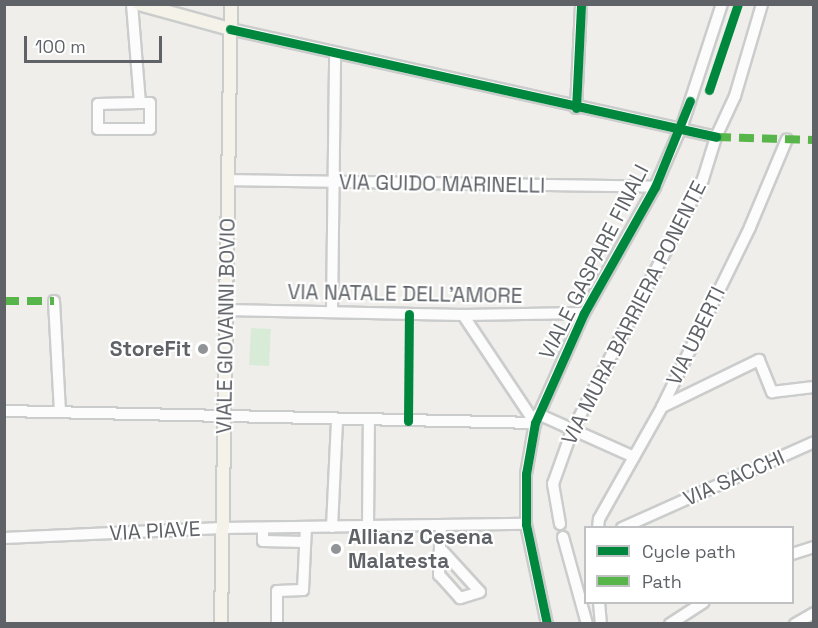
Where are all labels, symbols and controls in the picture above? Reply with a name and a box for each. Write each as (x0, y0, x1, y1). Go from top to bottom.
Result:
scale bar (27, 24, 165, 62)
text: 100 m (35, 35, 86, 58)
street label: VIALE GASPARE FINALI (534, 160, 654, 364)
street label: VIA GUIDO MARINELLI (338, 170, 546, 198)
street label: VIA MURA BARRIERA PONENTE (556, 176, 712, 450)
street label: VIALE GIOVANNI BOVIO (212, 218, 240, 434)
street label: VIA NATALE DELL'AMORE (287, 279, 523, 309)
street label: VIA UBERTI (661, 282, 731, 390)
place label: StoreFit (110, 336, 191, 362)
marker: StoreFit (196, 342, 210, 356)
street label: VIA SACCHI (679, 444, 789, 512)
street label: VIA PIAVE (109, 516, 201, 546)
place label: Allianz Cesena Malatesta (348, 524, 493, 574)
legend (584, 526, 794, 604)
text: Cycle path (642, 540, 736, 563)
marker: Allianz Cesena Malatesta (329, 542, 343, 556)
text: Path (642, 570, 682, 593)

